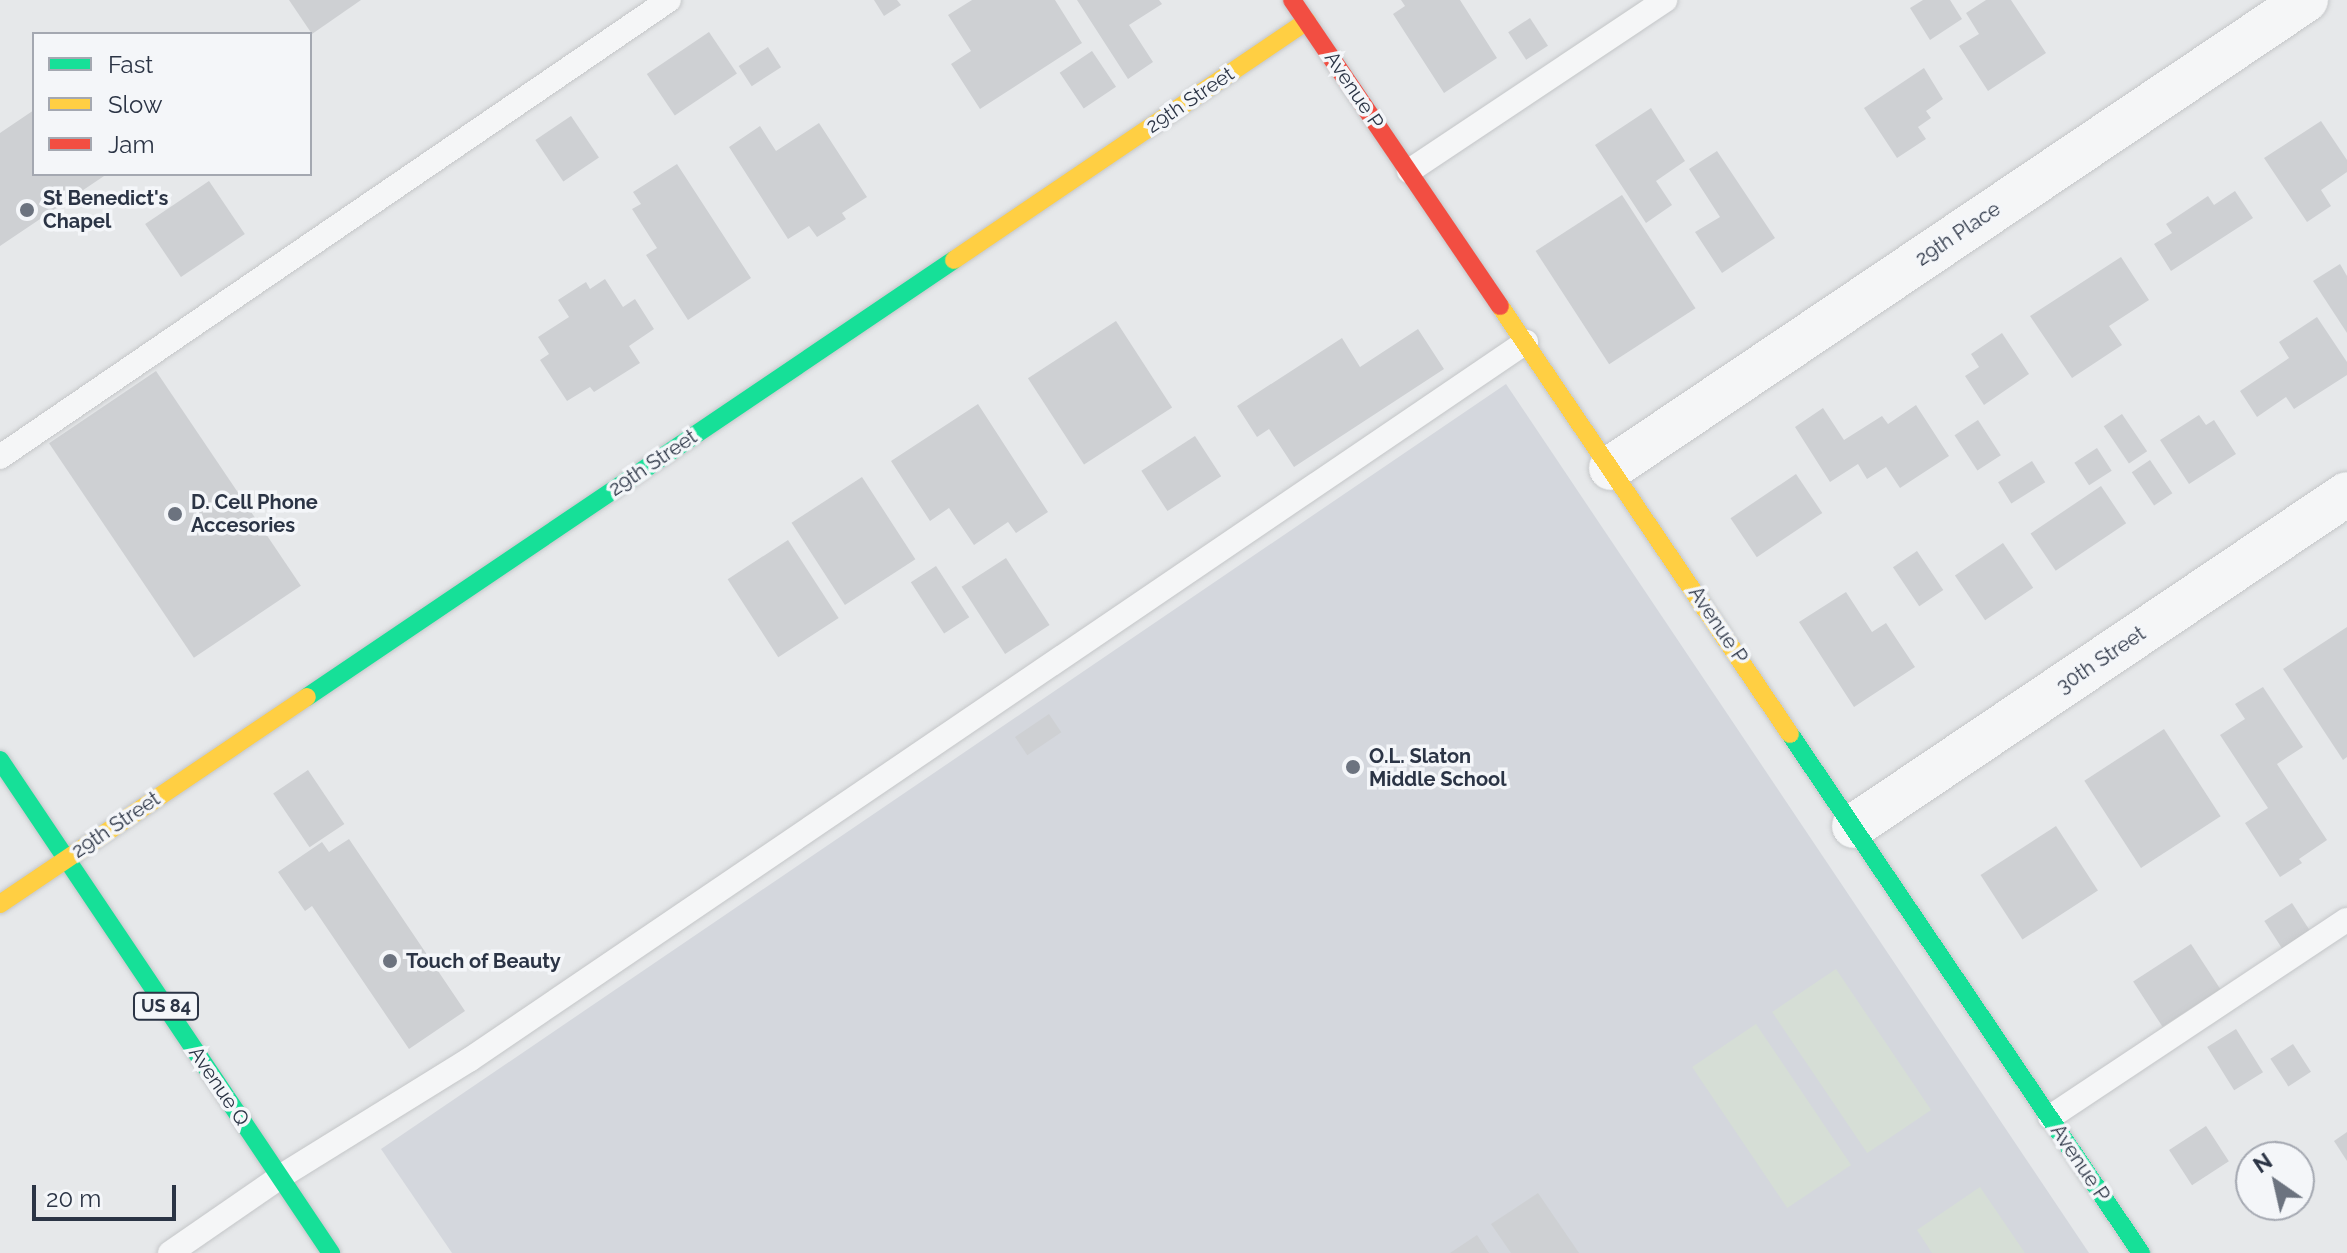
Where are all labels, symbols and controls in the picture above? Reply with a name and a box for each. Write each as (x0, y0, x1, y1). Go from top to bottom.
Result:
legend (32, 32, 312, 176)
street label: Avenue P (1320, 47, 1388, 133)
text: Fast (108, 50, 153, 79)
street label: 29th Street (1141, 62, 1239, 138)
text: Slow (108, 90, 162, 119)
text: Jam (108, 130, 154, 159)
place label: St Benedict's Chapel (43, 186, 168, 233)
street label: 29th Place (1911, 197, 2005, 271)
marker: St Benedict's Chapel (18, 201, 36, 219)
street label: 29th Street (604, 425, 702, 501)
place label: D. Cell Phone Accesories (191, 490, 318, 537)
marker: D. Cell Phone Accesories (166, 505, 184, 523)
street label: Avenue P (1684, 582, 1752, 668)
street label: 30th Street (2052, 622, 2150, 698)
place label: O.L. Slaton Middle School (1369, 744, 1507, 791)
marker: O.L. Slaton Middle School (1344, 758, 1362, 776)
street label: 29th Street (67, 787, 165, 863)
place label: Touch of Beauty (406, 949, 561, 973)
marker: Touch of Beauty (381, 952, 399, 970)
road number: US 84 (132, 992, 200, 1020)
street label: Avenue Q (184, 1042, 254, 1130)
street label: Avenue P (2046, 1120, 2114, 1206)
north arrow (2235, 1141, 2315, 1221)
text: N (2248, 1147, 2277, 1178)
scale bar (36, 1169, 180, 1219)
text: 20 m (46, 1184, 101, 1213)

